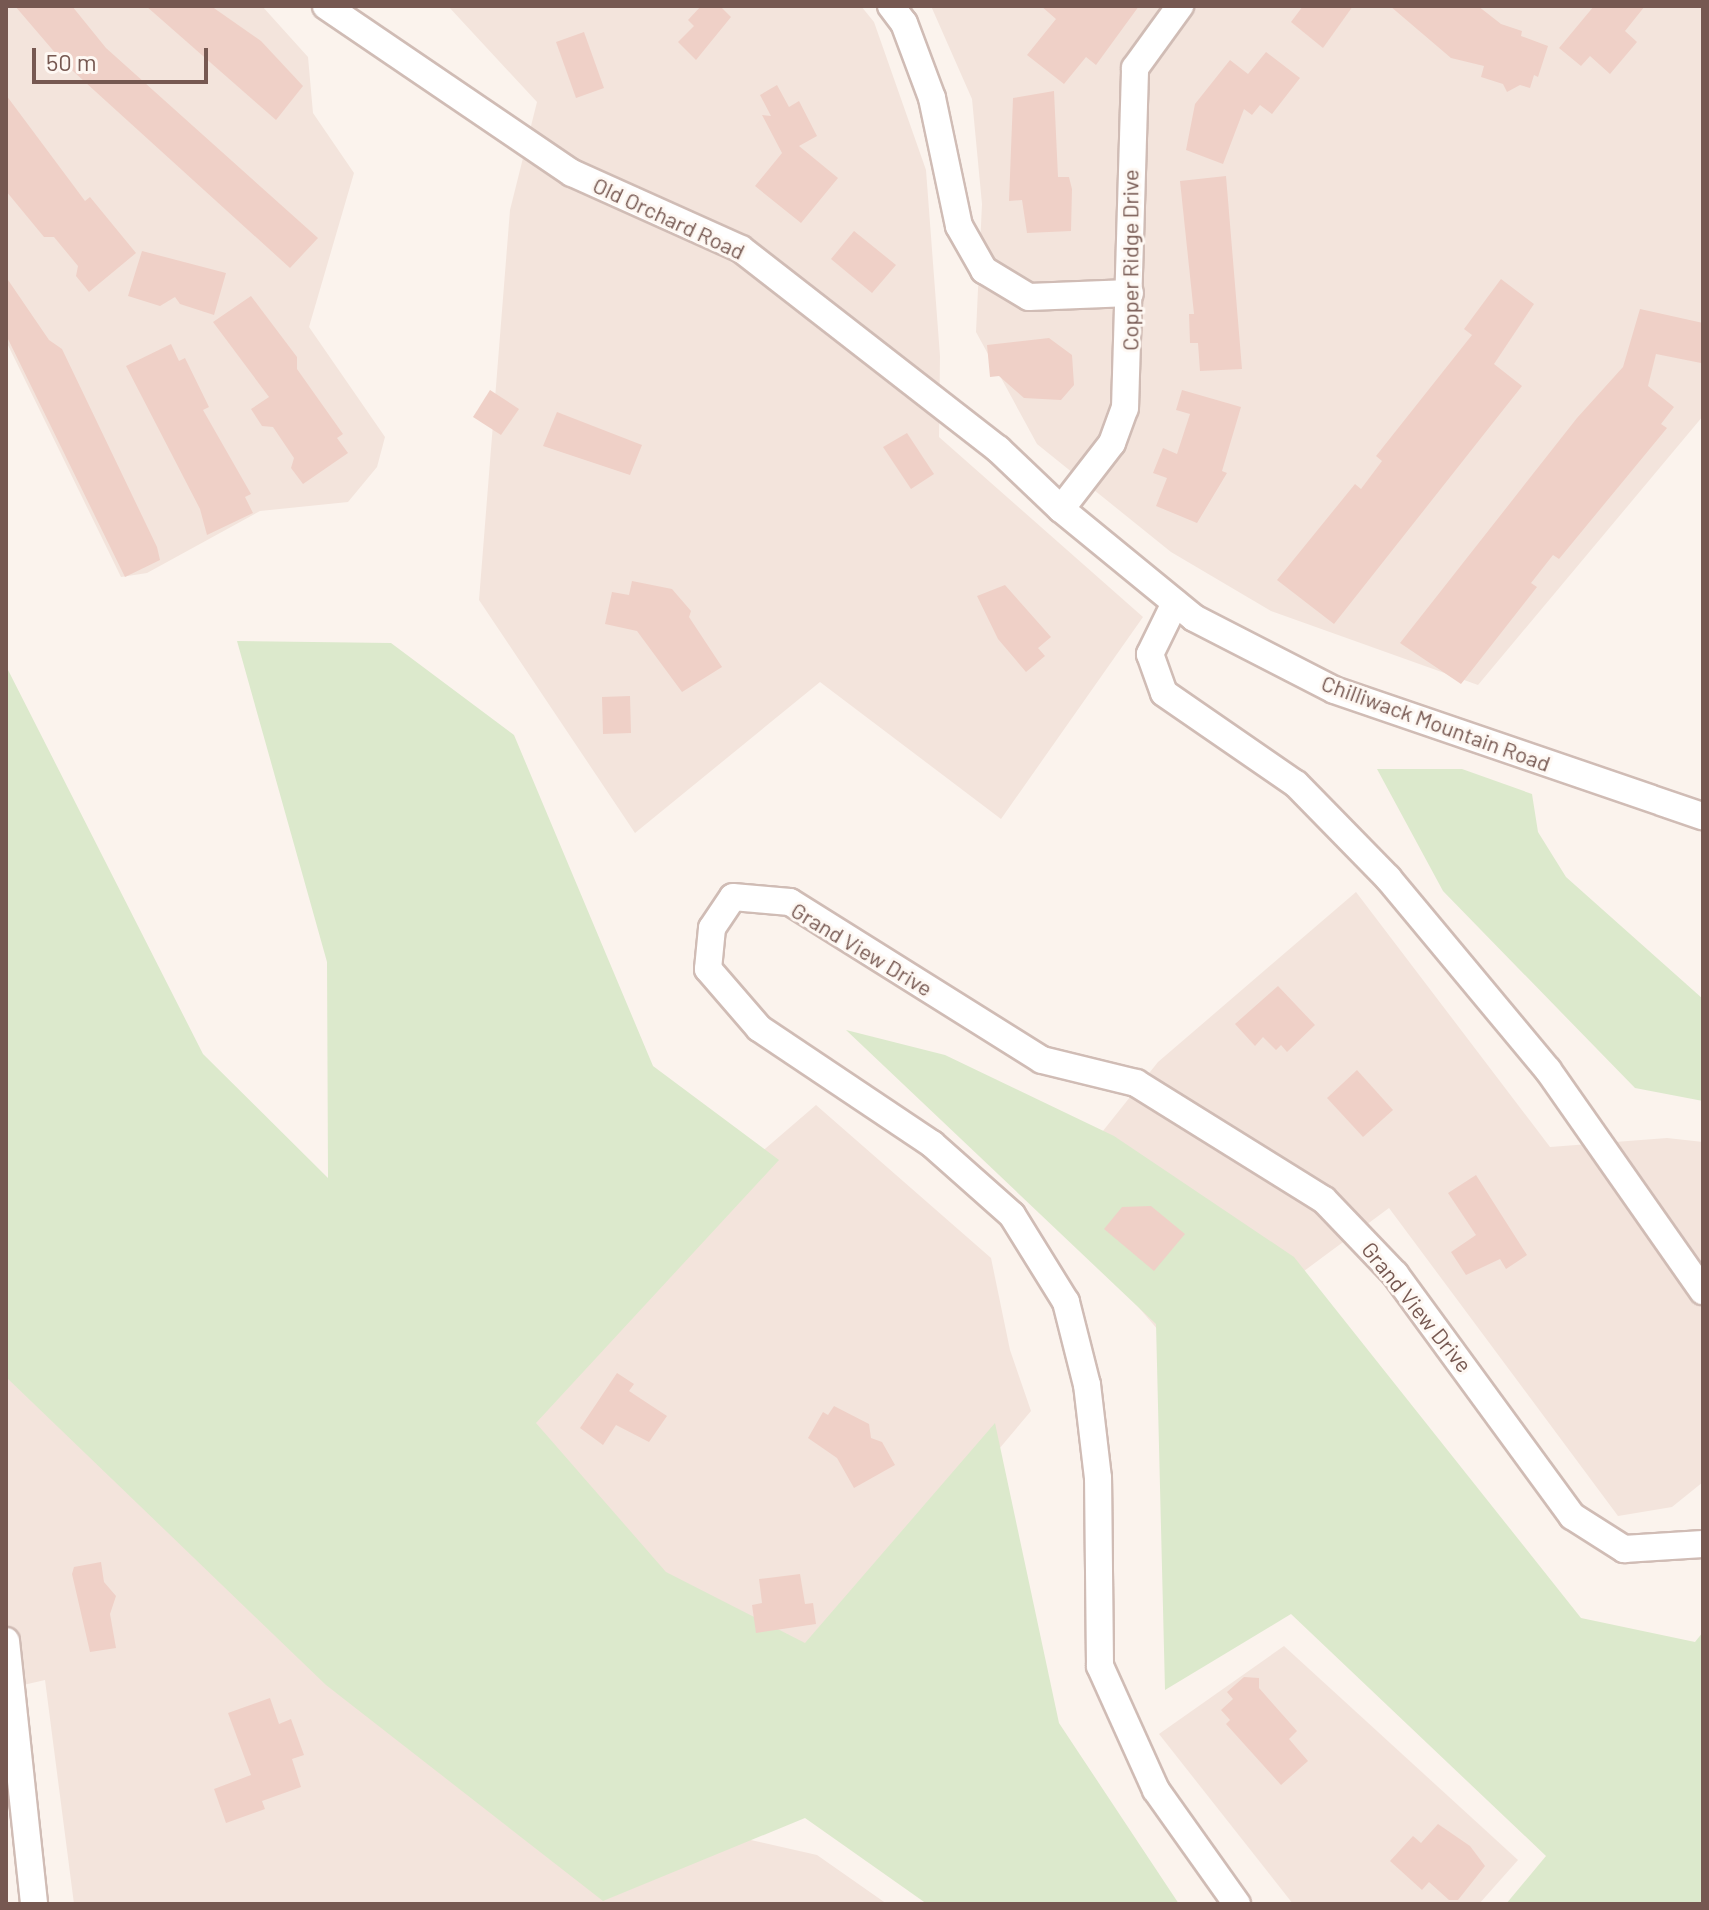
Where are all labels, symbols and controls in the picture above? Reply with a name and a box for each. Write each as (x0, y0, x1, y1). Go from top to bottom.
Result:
scale bar (36, 32, 212, 82)
text: 50 m (46, 47, 97, 76)
street label: Copper Ridge Drive (1117, 169, 1143, 351)
street label: Old Orchard Road (589, 171, 749, 265)
street label: Chilliwack Mountain Road (1318, 669, 1554, 777)
street label: Grand View Drive (787, 896, 937, 1002)
street label: Grand View Drive (1356, 1236, 1478, 1378)

